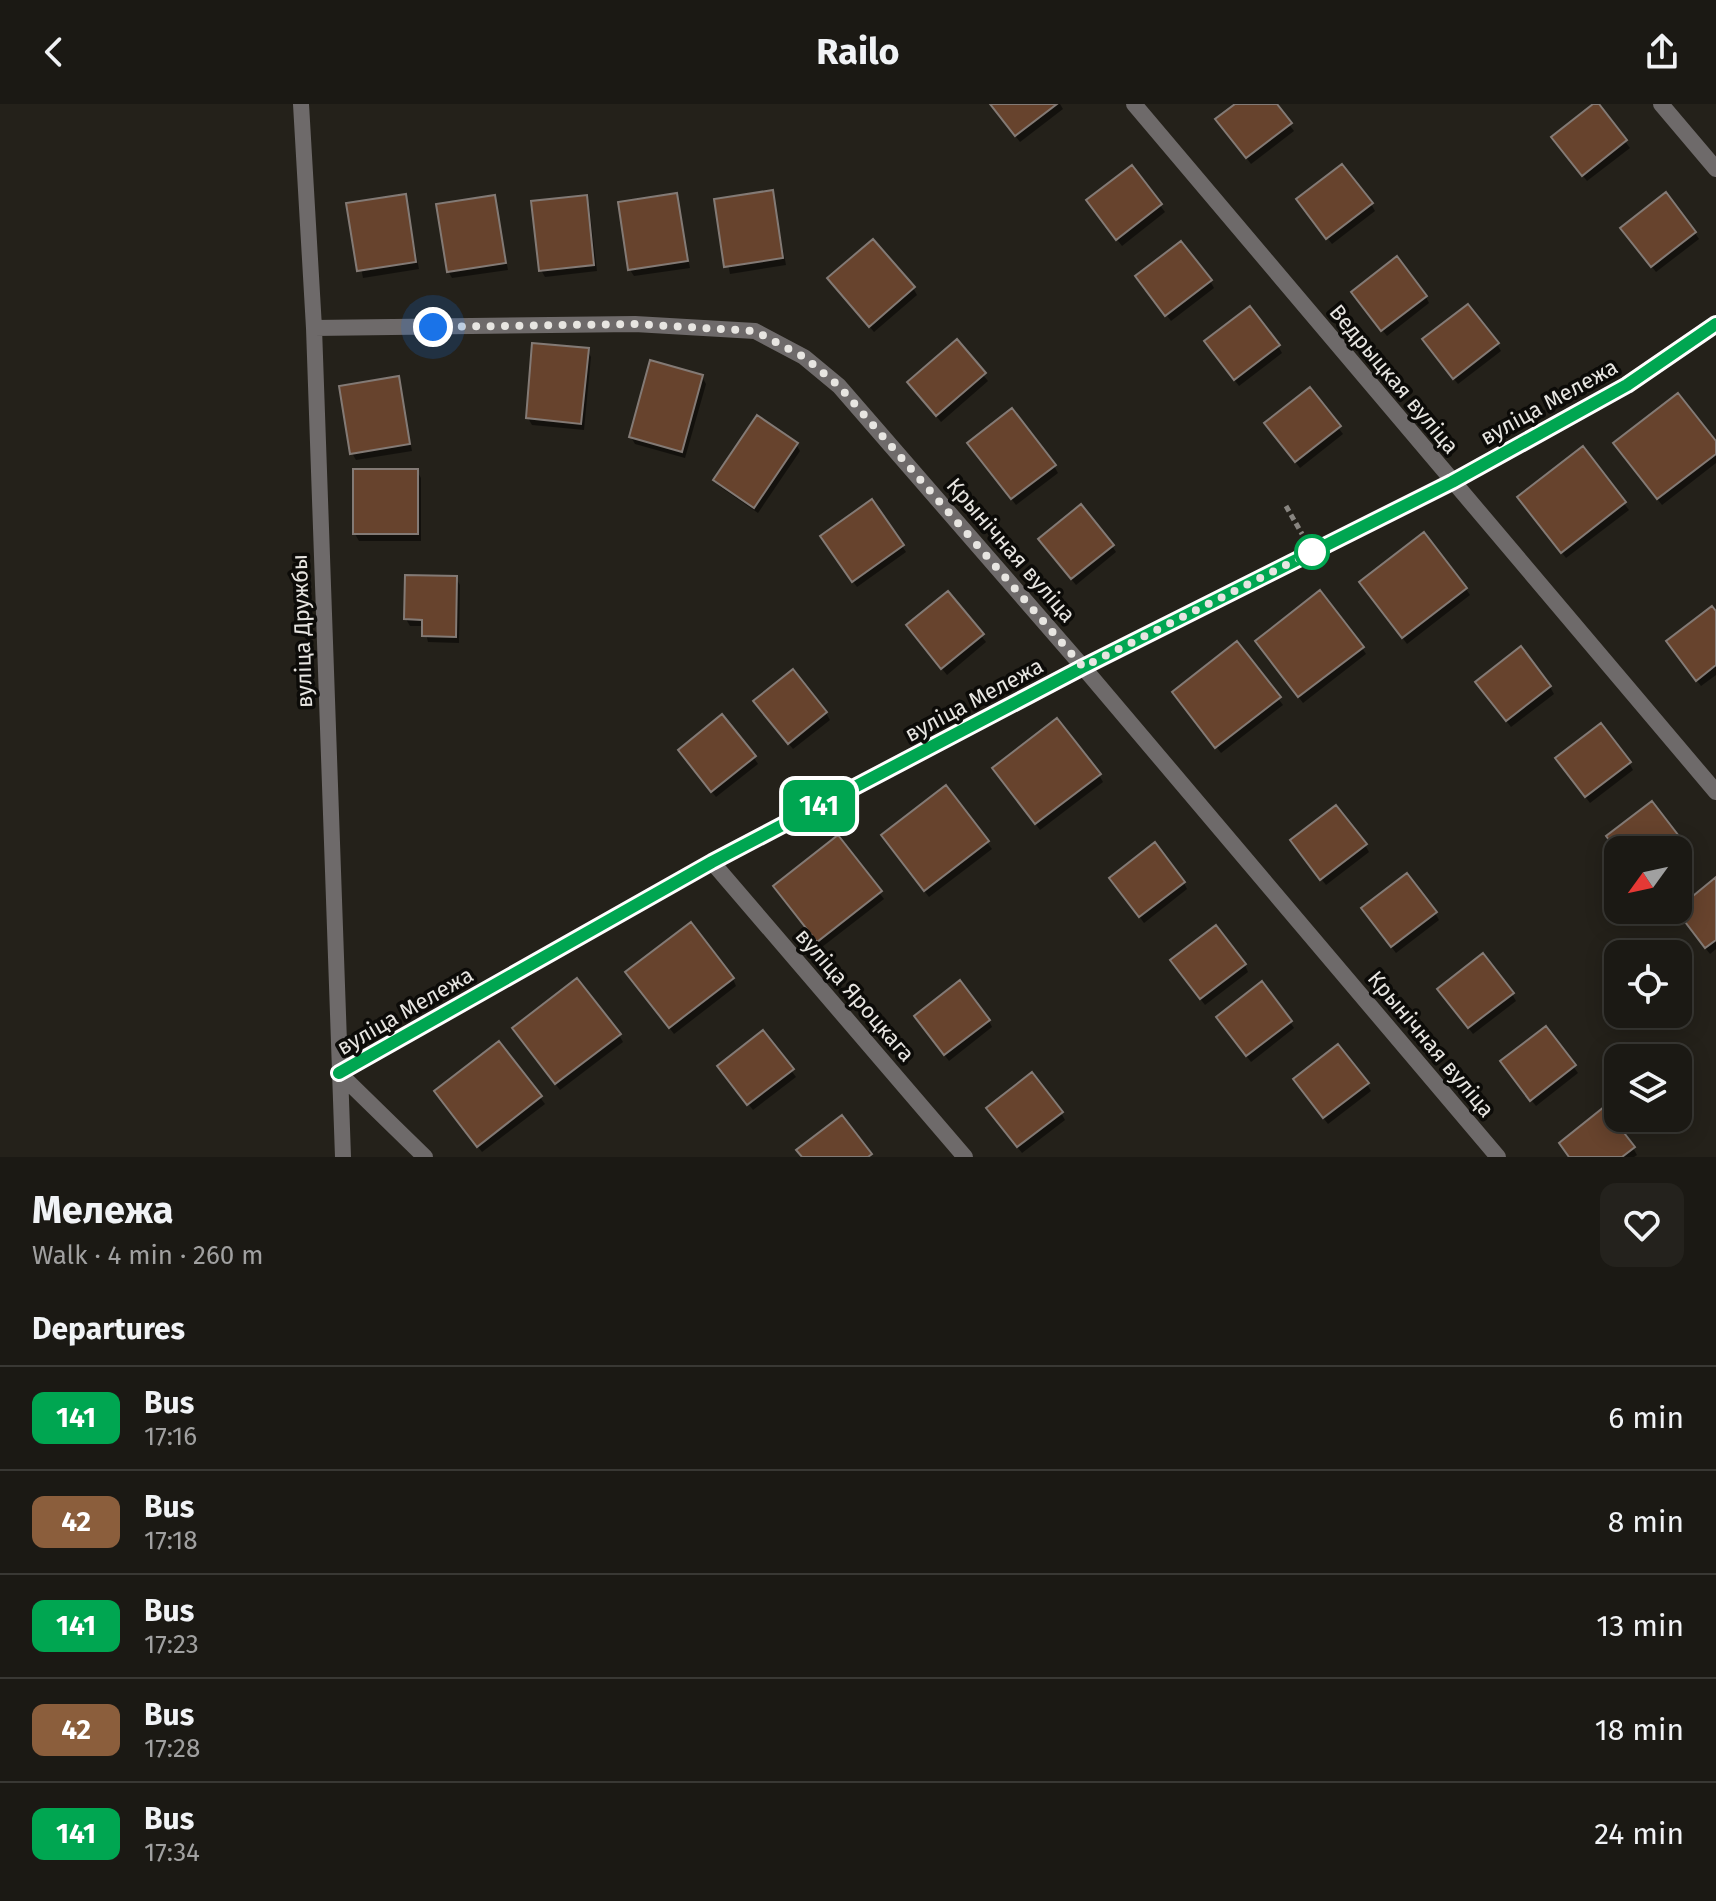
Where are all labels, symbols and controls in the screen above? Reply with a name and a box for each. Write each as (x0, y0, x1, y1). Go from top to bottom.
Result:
icon: back (32, 30, 76, 74)
text: Railo (816, 30, 900, 74)
icon: share (1640, 30, 1684, 74)
street label: Ведрыцкая вуліца (1324, 299, 1464, 459)
your location (413, 307, 453, 347)
street label: вуліца Мележа (1476, 353, 1622, 451)
street label: Крынічная вуліца (941, 472, 1081, 628)
unlabelled marker (1295, 535, 1329, 569)
street label: вуліца Дружбы (286, 554, 318, 708)
street label: вуліца Мележа (900, 652, 1048, 748)
line badge: 141 (773, 780, 865, 832)
text: 141 (799, 789, 839, 822)
north arrow (1604, 836, 1692, 924)
map controls (1604, 836, 1692, 1132)
street label: вуліца Яроцкага (790, 923, 920, 1067)
button: locate (1604, 940, 1692, 1028)
street label: вуліца Мележа (332, 961, 478, 1061)
street label: Крынічная вуліца (1362, 965, 1500, 1123)
button: layers (1604, 1044, 1692, 1132)
button: heart (1600, 1183, 1684, 1267)
text: Мележа (32, 1187, 174, 1233)
text: Walk · 4 min · 260 m (32, 1240, 264, 1271)
text: Departures (32, 1311, 185, 1347)
text: Bus (144, 1385, 194, 1421)
text: 6 min (1608, 1400, 1684, 1436)
text: 141 (56, 1401, 96, 1434)
text: 17:16 (144, 1421, 197, 1452)
text: Bus (144, 1489, 194, 1525)
text: 8 min (1608, 1504, 1684, 1540)
text: 42 (61, 1505, 91, 1538)
text: 17:18 (144, 1525, 198, 1556)
text: Bus (144, 1593, 194, 1629)
text: 13 min (1596, 1608, 1684, 1644)
text: 141 (56, 1609, 96, 1642)
text: 17:23 (144, 1629, 199, 1660)
text: Bus (144, 1697, 194, 1733)
text: 18 min (1595, 1712, 1684, 1748)
text: 42 (61, 1713, 91, 1746)
text: 17:28 (144, 1733, 200, 1764)
text: Bus (144, 1801, 194, 1837)
text: 24 min (1594, 1816, 1684, 1852)
text: 141 (56, 1817, 96, 1850)
text: 17:34 (144, 1837, 200, 1868)

